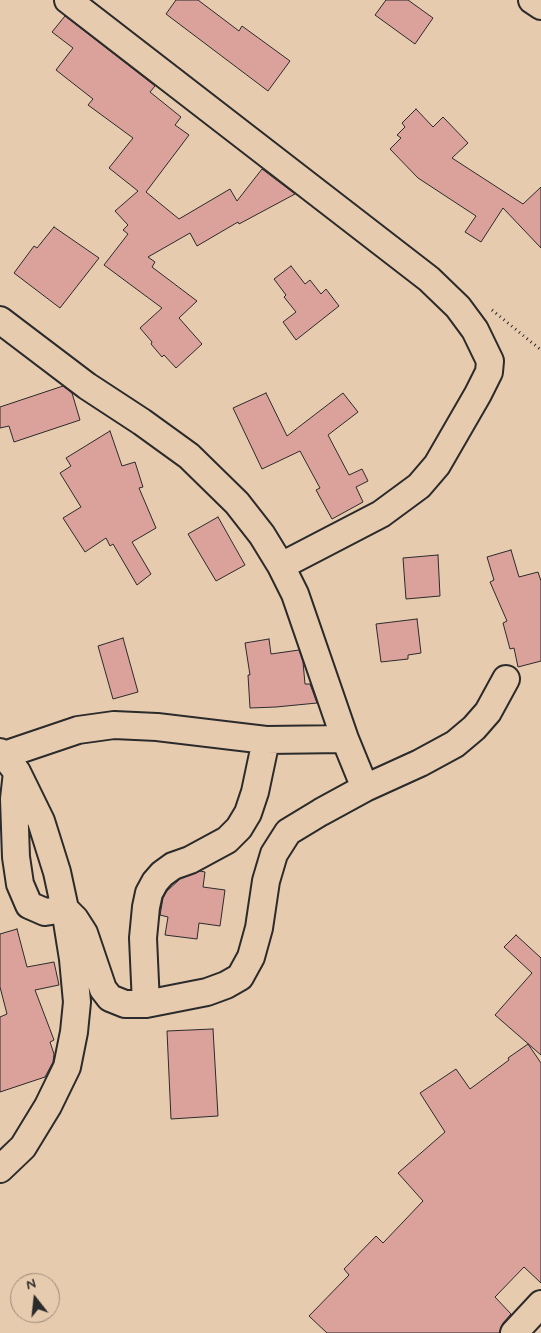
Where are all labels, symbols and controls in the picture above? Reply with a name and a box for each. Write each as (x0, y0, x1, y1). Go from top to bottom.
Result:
north arrow (10, 1273, 60, 1323)
text: N (24, 1275, 38, 1294)

